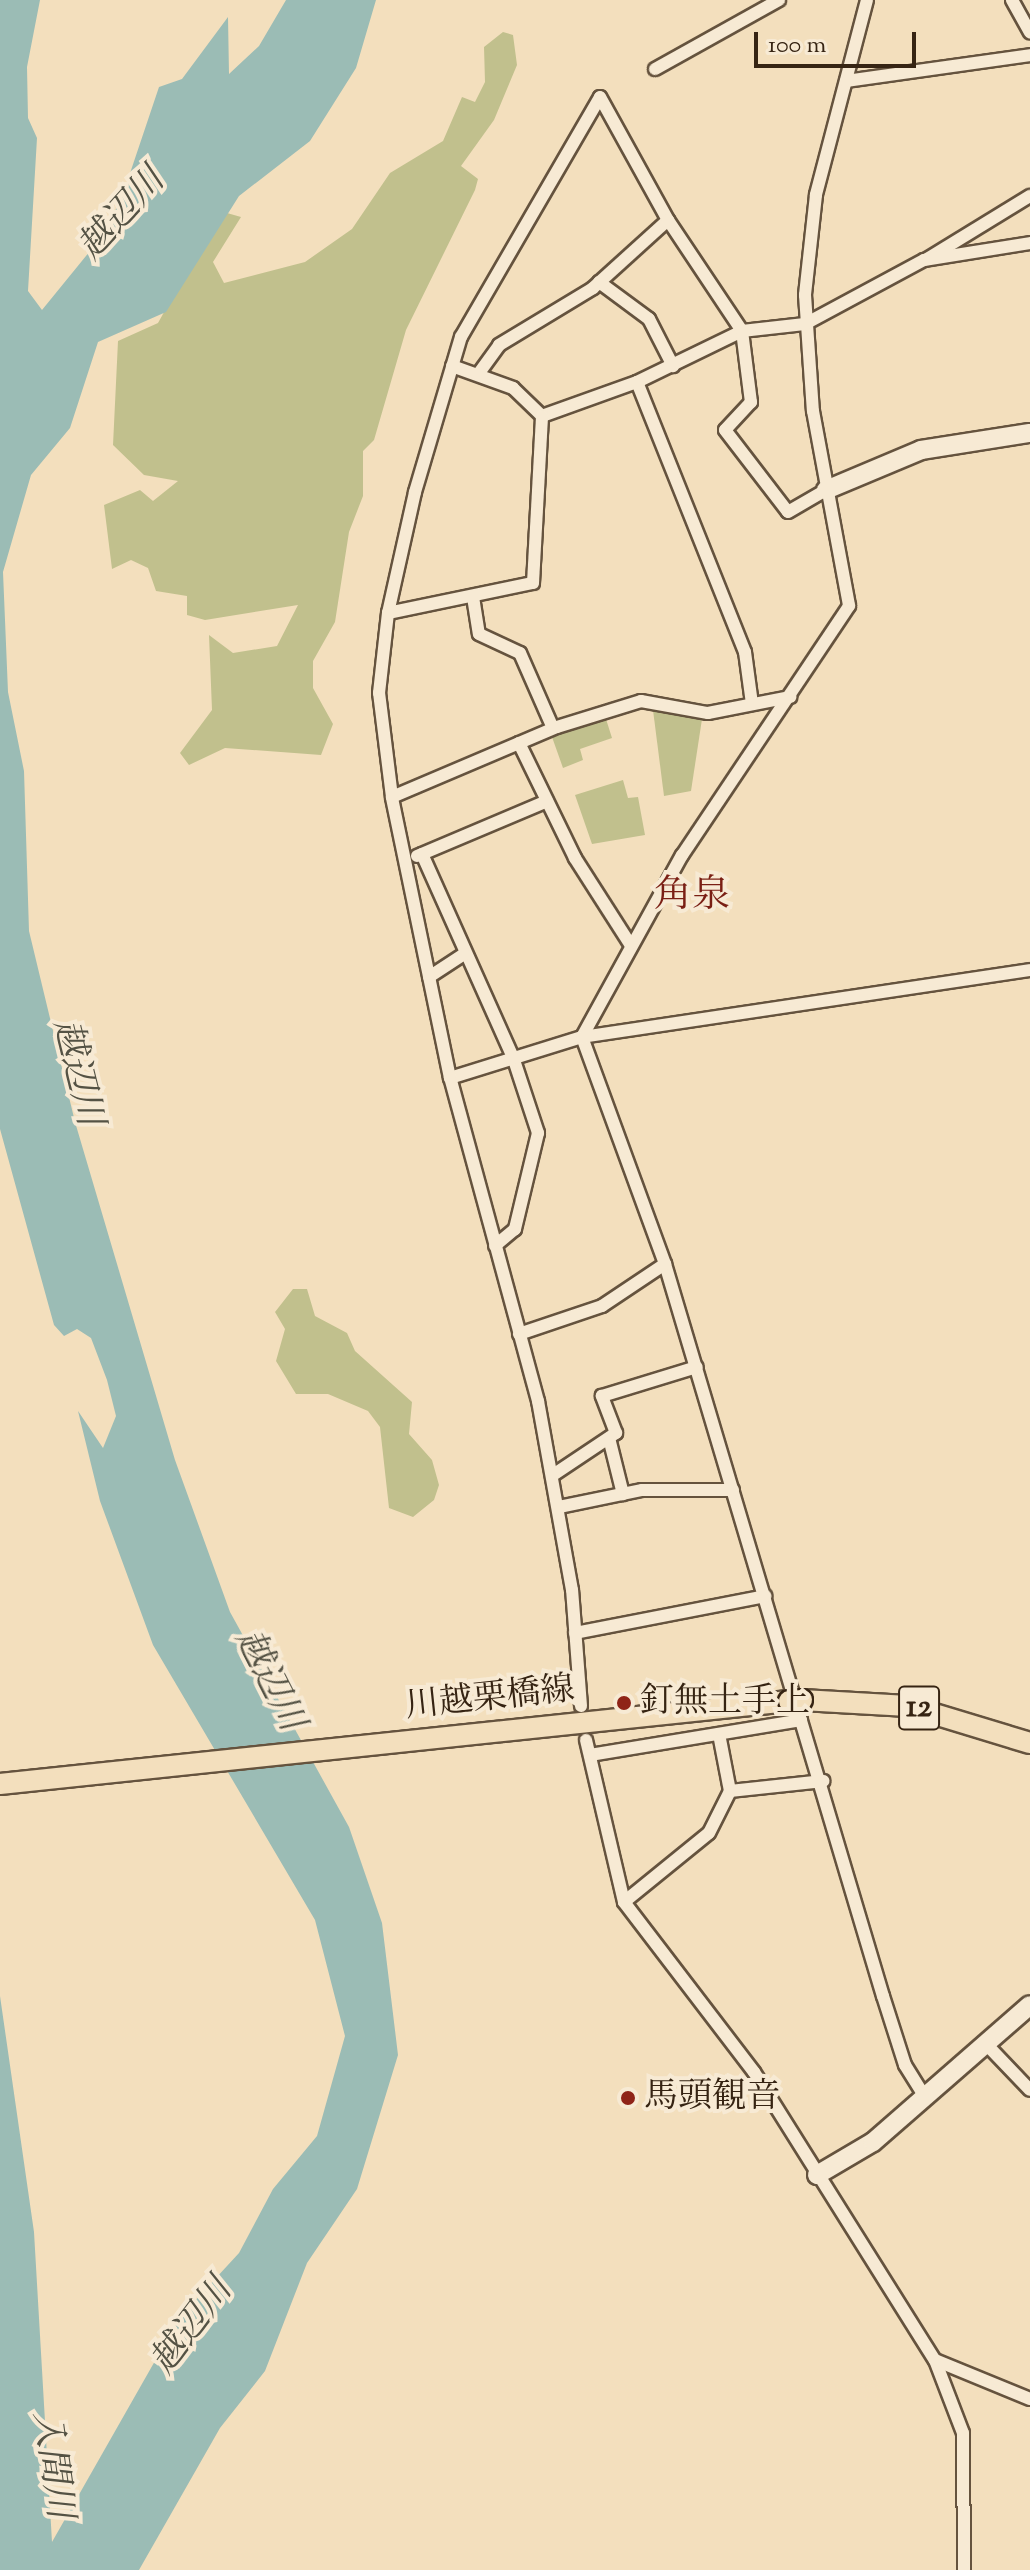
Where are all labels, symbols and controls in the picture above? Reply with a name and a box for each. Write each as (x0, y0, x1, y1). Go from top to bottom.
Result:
scale bar (758, 16, 920, 66)
text: 100 m (768, 29, 826, 63)
water label: 越辺川 (71, 160, 175, 270)
district label: 角泉 (654, 875, 730, 921)
water label: 越辺川 (42, 1015, 110, 1131)
water label: 越辺川 (224, 1623, 312, 1739)
street label: 川越栗橋線 (403, 1670, 577, 1728)
road number: 12 (897, 1680, 941, 1736)
place label: 釘無土手上 (640, 1683, 810, 1723)
marker: 釘無土手上 (615, 1694, 633, 1712)
place label: 馬頭観音 (644, 2078, 780, 2118)
marker: 馬頭観音 (619, 2089, 637, 2107)
water label: 越辺川 (143, 2271, 243, 2383)
water label: 入間川 (22, 2409, 80, 2521)

